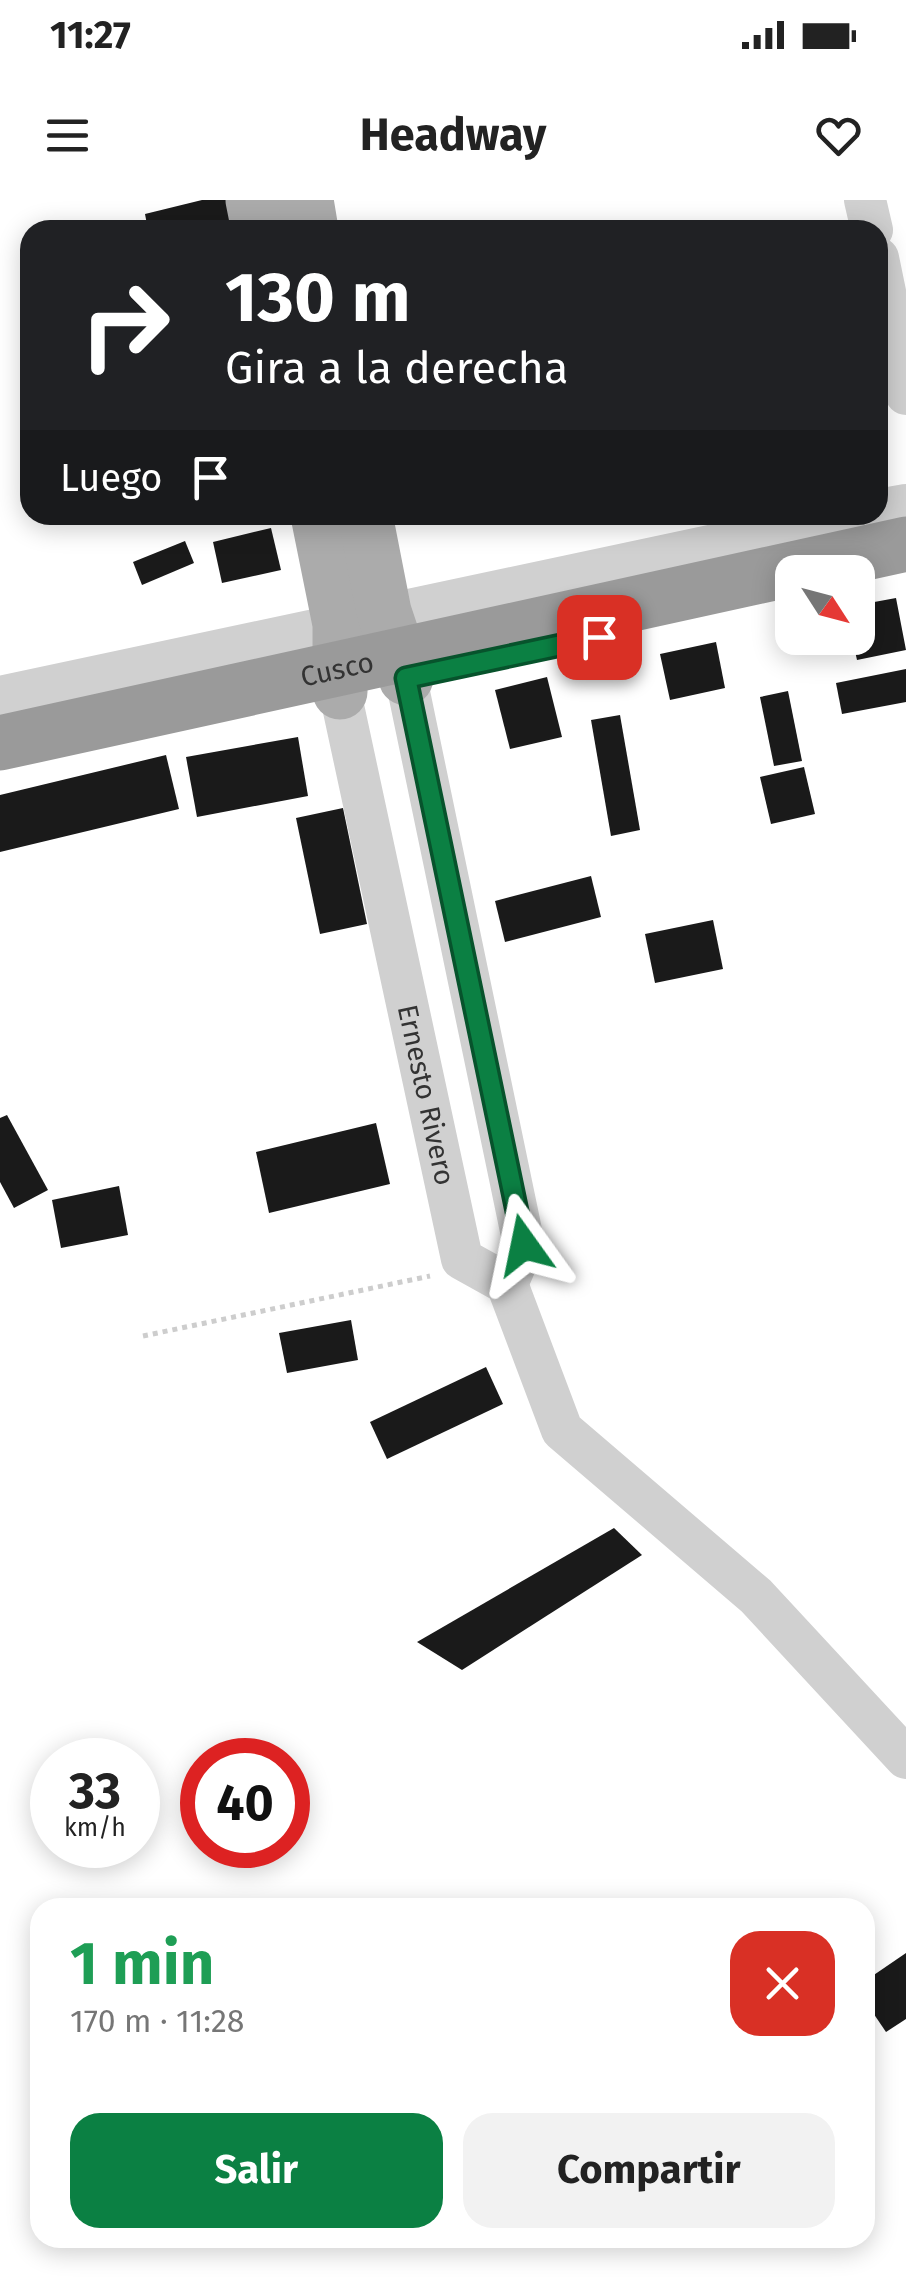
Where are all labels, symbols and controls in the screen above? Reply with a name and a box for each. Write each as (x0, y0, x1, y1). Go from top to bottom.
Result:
text: 11:27 (50, 12, 131, 58)
icon: menu (40, 108, 95, 163)
text: Headway (360, 108, 546, 162)
icon: heart (811, 108, 866, 163)
text: 130 m (225, 256, 411, 340)
icon: right (60, 260, 190, 390)
text: Gira a la derecha (225, 341, 568, 395)
icon: arrive (183, 450, 238, 505)
text: Luego (60, 455, 163, 501)
north arrow (775, 555, 875, 655)
map controls (775, 555, 875, 655)
pin (557, 595, 642, 680)
icon: arrive (572, 610, 627, 665)
street label: Cusco (297, 645, 377, 693)
street label: Ernesto Rivero (391, 1001, 462, 1188)
position arrow (472, 1193, 576, 1297)
speed limit sign: 40 (180, 1738, 310, 1868)
text: 33 (69, 1761, 121, 1821)
text: km/h (64, 1813, 126, 1843)
text: 1 min (70, 1928, 214, 2000)
button: close (730, 1931, 835, 2036)
text: 170 m · 11:28 (70, 2002, 245, 2040)
button: Salir (70, 2113, 443, 2228)
button: Compartir (463, 2113, 835, 2228)

